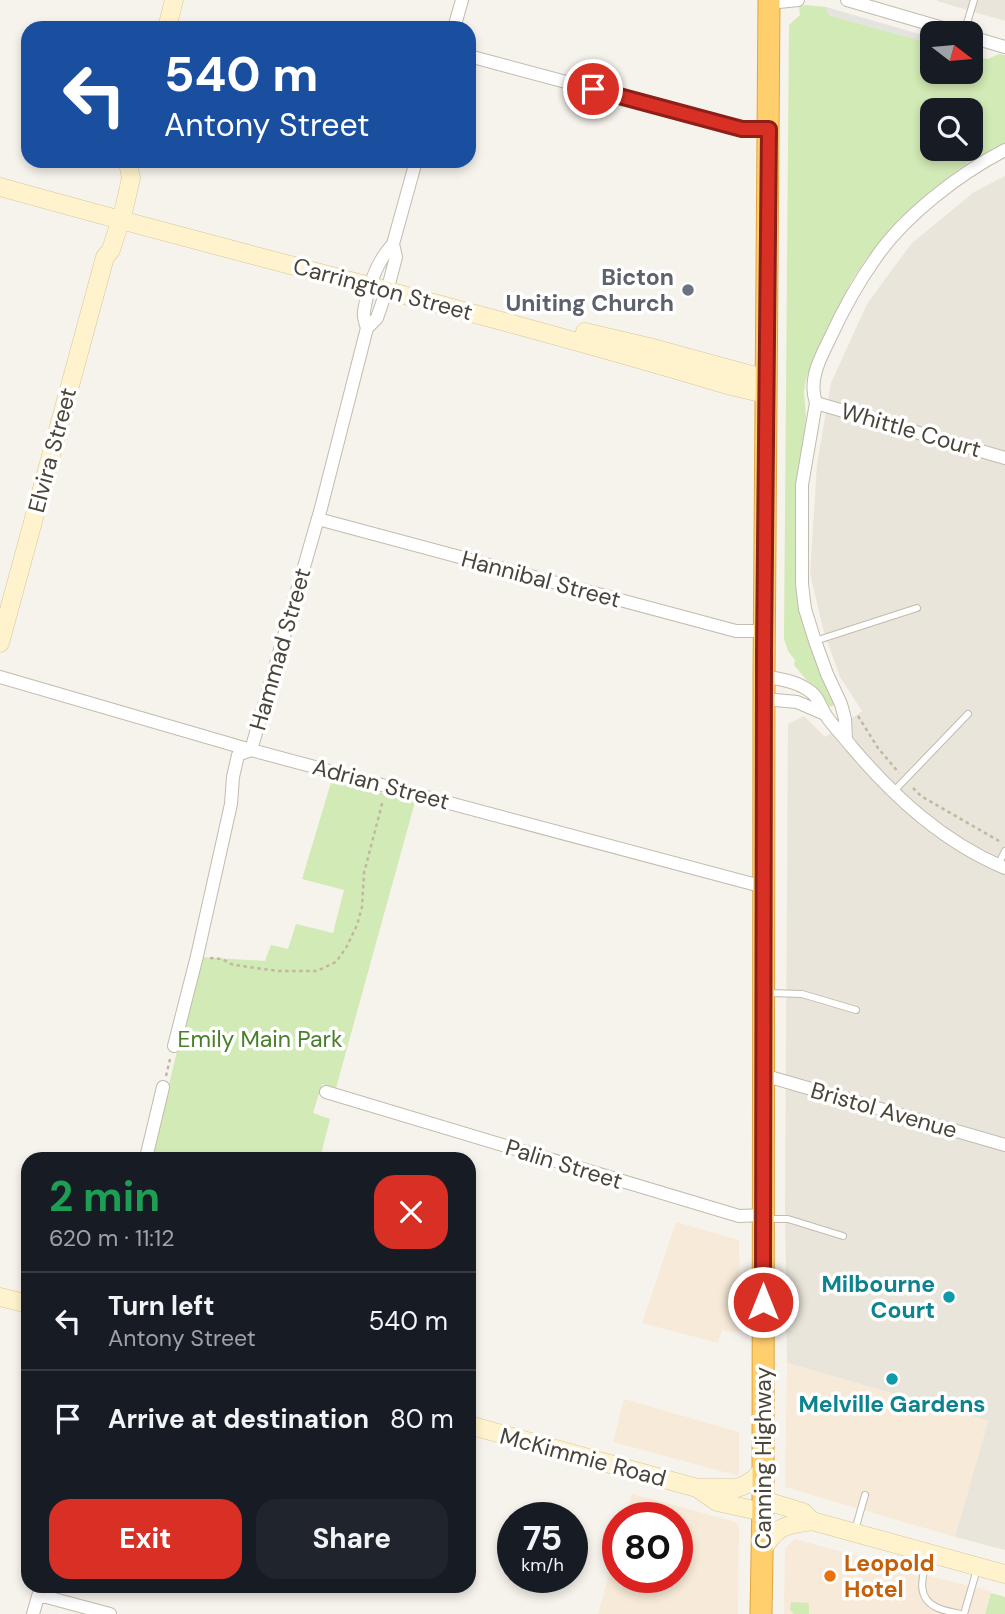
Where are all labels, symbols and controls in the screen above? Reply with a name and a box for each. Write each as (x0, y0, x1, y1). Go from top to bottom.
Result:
north arrow (920, 21, 984, 84)
map controls (920, 21, 983, 161)
text: 540 m (164, 42, 318, 106)
icon: left (49, 49, 140, 140)
pin (563, 59, 623, 119)
icon: arrive (574, 70, 612, 108)
button: search (920, 98, 983, 161)
text: Antony Street (164, 104, 370, 146)
street label: Carrington Street (290, 251, 476, 327)
place label: Bicton Uniting Church (505, 262, 674, 318)
marker: Bicton Uniting Church (680, 282, 696, 298)
street label: Elvira Street (21, 384, 83, 516)
street label: Whittle Court (838, 396, 984, 464)
street label: Hannibal Street (458, 543, 624, 615)
street label: Hammad Street (243, 564, 317, 734)
street label: Adrian Street (309, 751, 453, 817)
park label: Emily Main Park (177, 1024, 343, 1054)
street label: Bristol Avenue (807, 1075, 961, 1145)
street label: Palin Street (502, 1132, 626, 1196)
text: 2 min (49, 1169, 160, 1224)
button: close (374, 1175, 448, 1249)
text: 620 m · 11:12 (49, 1223, 174, 1253)
position arrow (726, 1265, 800, 1339)
place label: Milbourne Court (821, 1269, 935, 1325)
text: Turn left (108, 1289, 215, 1323)
marker: Milbourne Court (941, 1289, 957, 1305)
icon: left (49, 1302, 87, 1340)
text: 540 m (368, 1304, 448, 1338)
text: Antony Street (108, 1323, 256, 1353)
street label: Canning Highway (748, 1367, 778, 1549)
marker: Melville Gardens (884, 1371, 900, 1387)
place label: Melville Gardens (798, 1389, 986, 1419)
icon: arrive (49, 1400, 87, 1438)
text: Arrive at destination (108, 1402, 369, 1436)
text: 80 m (390, 1402, 454, 1436)
street label: McKimmie Road (497, 1420, 669, 1494)
button: Exit (49, 1499, 242, 1579)
button: Share (256, 1499, 448, 1579)
speed limit sign: 80 (602, 1502, 693, 1593)
text: 75 (523, 1515, 562, 1561)
place label: Leopold Hotel (844, 1548, 935, 1604)
text: km/h (521, 1553, 564, 1577)
marker: Leopold Hotel (822, 1568, 838, 1584)

